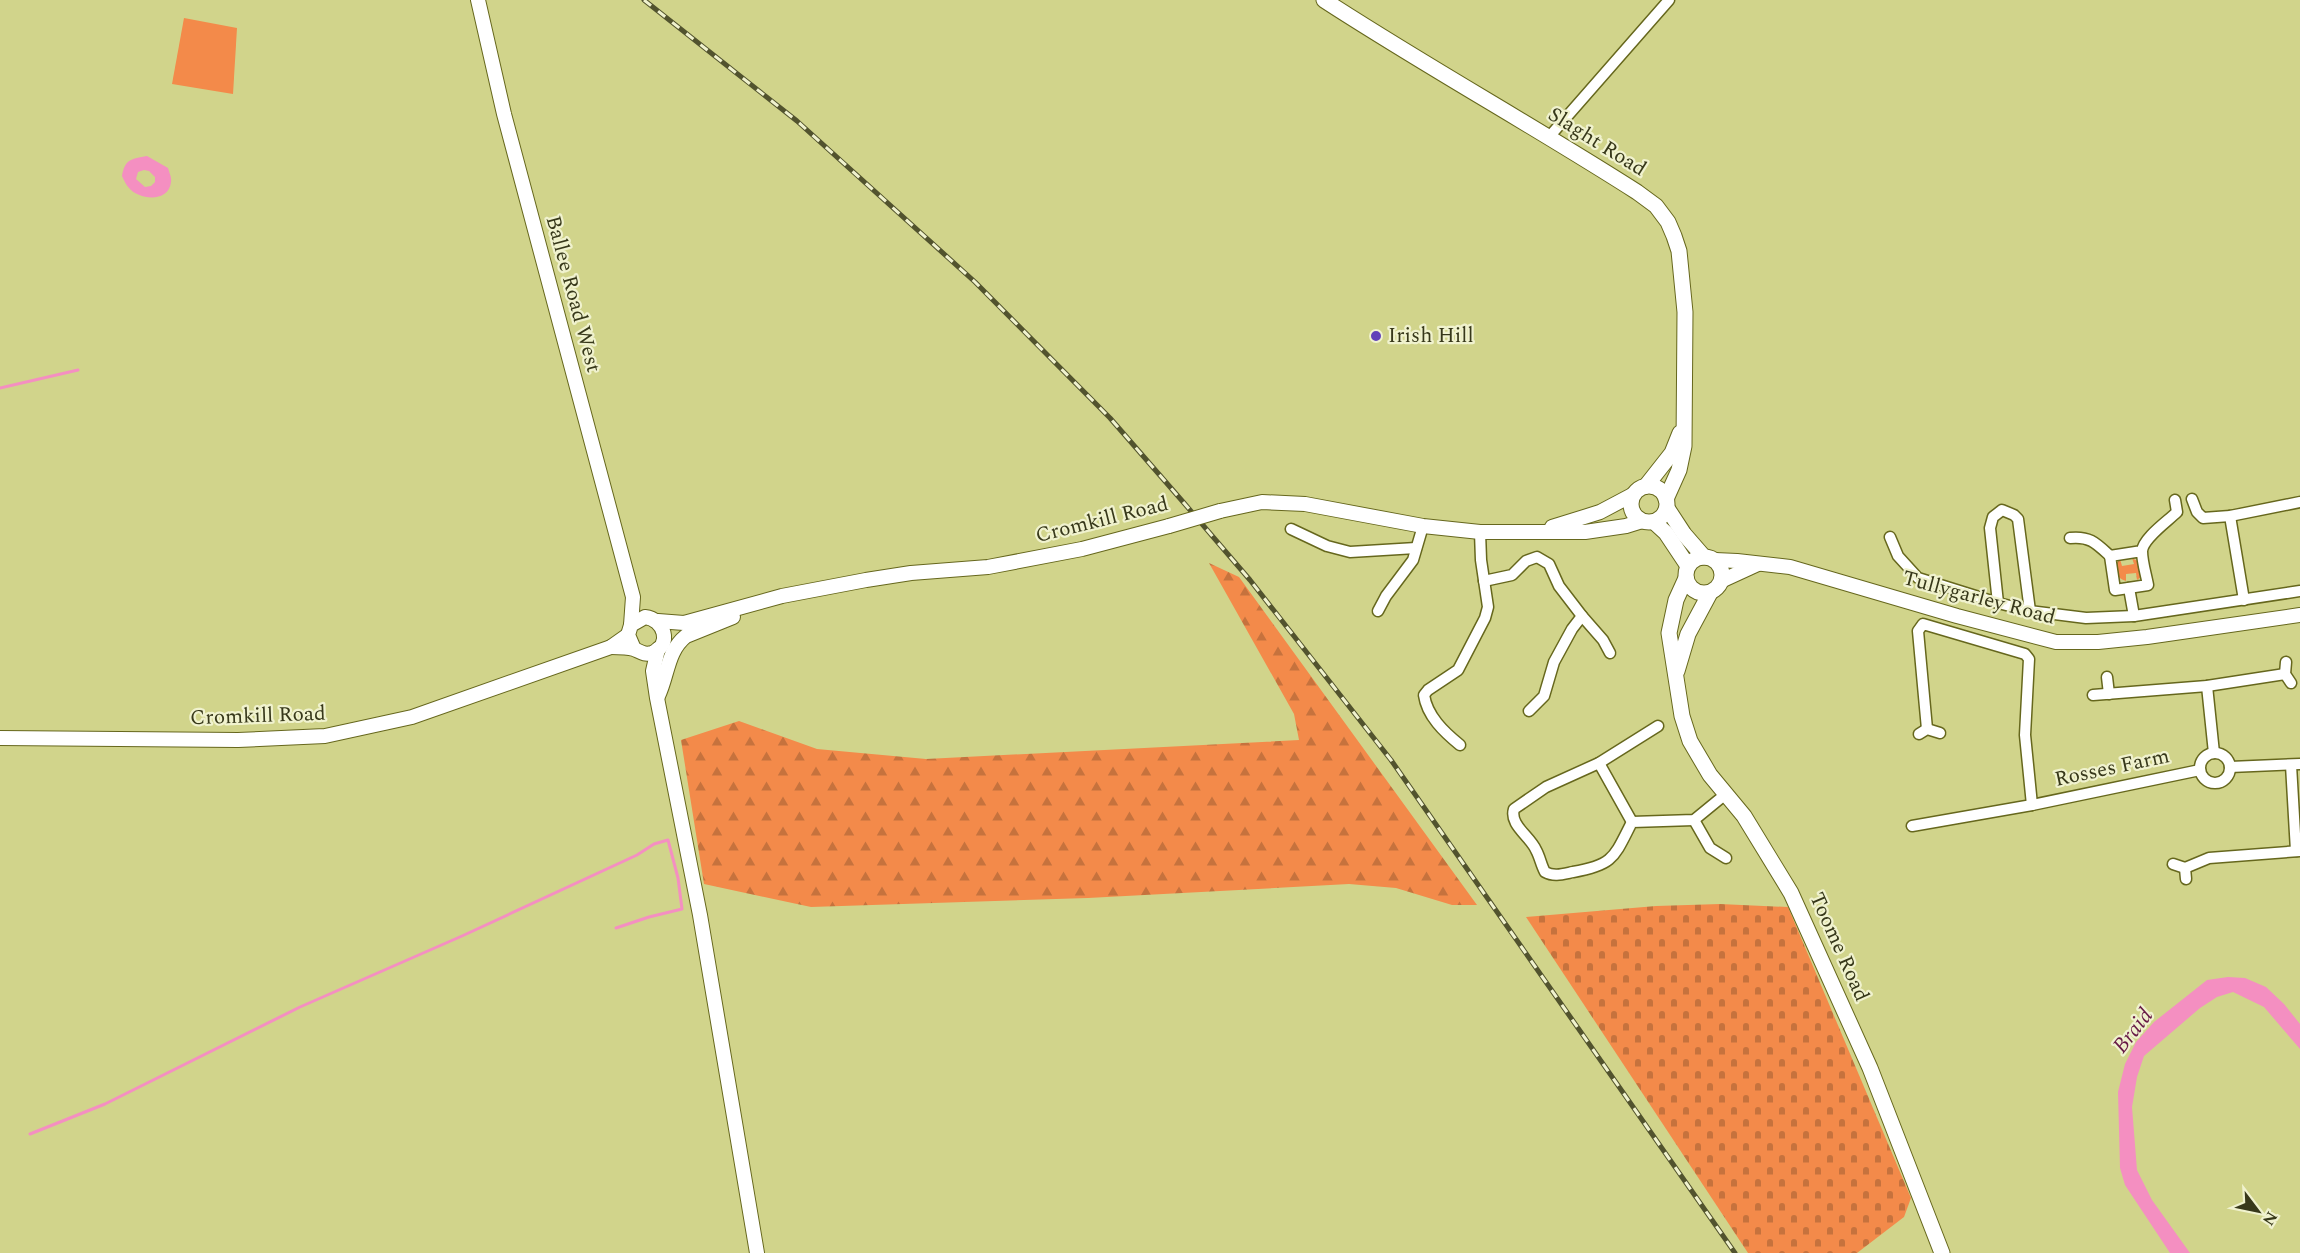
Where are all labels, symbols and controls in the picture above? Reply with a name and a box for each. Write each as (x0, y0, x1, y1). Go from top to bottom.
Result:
street label: Slaght Road (1541, 99, 1653, 185)
street label: Ballee Road West (537, 212, 609, 376)
place label: Irish Hill (1388, 320, 1474, 352)
marker: Irish Hill (1369, 329, 1383, 343)
street label: Cromkill Road (1032, 488, 1172, 552)
street label: Tullygarley Road (1899, 562, 2059, 634)
street label: Cromkill Road (190, 698, 326, 734)
street label: Rosses Farm (2052, 740, 2172, 796)
street label: Toome Road (1801, 887, 1877, 1007)
water label: Braid (2105, 1001, 2161, 1061)
north arrow (2228, 1181, 2288, 1241)
text: N (2256, 1207, 2284, 1230)

